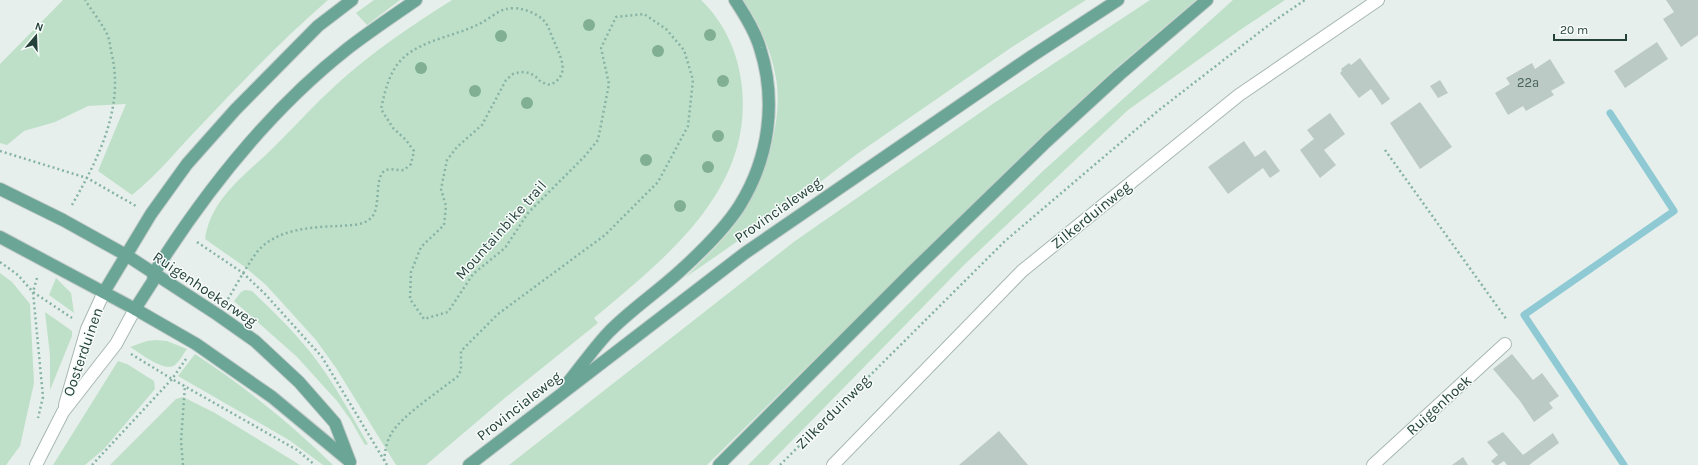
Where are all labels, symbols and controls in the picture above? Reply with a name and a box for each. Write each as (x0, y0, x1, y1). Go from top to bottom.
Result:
north arrow (16, 16, 56, 56)
scale bar (1554, 16, 1626, 42)
text: N (33, 20, 45, 34)
text: 20 m (1560, 23, 1588, 37)
house number: 22a (1517, 75, 1539, 90)
street label: Provincialeweg (731, 173, 826, 247)
street label: Mountainbike trail (452, 177, 550, 283)
street label: Zilkerduinweg (1047, 177, 1135, 253)
street label: Ruigenhoekerweg (150, 248, 261, 331)
street label: Oosterduinen (59, 305, 107, 399)
street label: Provincialeweg (473, 367, 565, 445)
street label: Zilkerduinweg (792, 371, 874, 453)
street label: Ruigenhoek (1403, 371, 1475, 439)

